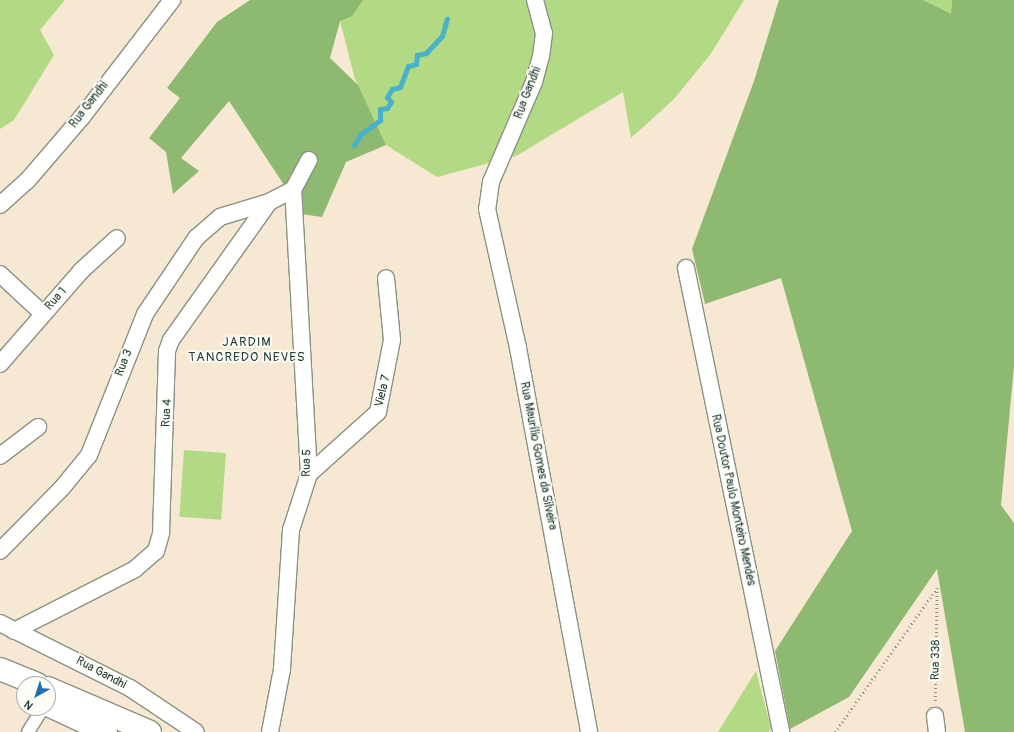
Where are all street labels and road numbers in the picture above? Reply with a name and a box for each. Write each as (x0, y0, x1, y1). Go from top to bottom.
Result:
street label: Rua Gandhi (511, 65, 545, 121)
street label: Rua Gandhi (66, 79, 112, 131)
street label: Rua 1 (42, 285, 70, 313)
street label: Rua 3 (112, 347, 136, 379)
street label: Viela 7 (372, 373, 394, 409)
street label: Rua Maurílio Gomes da Silveira (517, 381, 559, 531)
street label: Rua 4 (159, 399, 175, 427)
street label: Rua Doutor Paulo Monteiro Mendes (708, 413, 758, 587)
street label: Rua 5 (300, 449, 314, 477)
street label: Rua 338 (928, 640, 944, 680)
street label: Rua Gandhi (73, 654, 129, 692)

